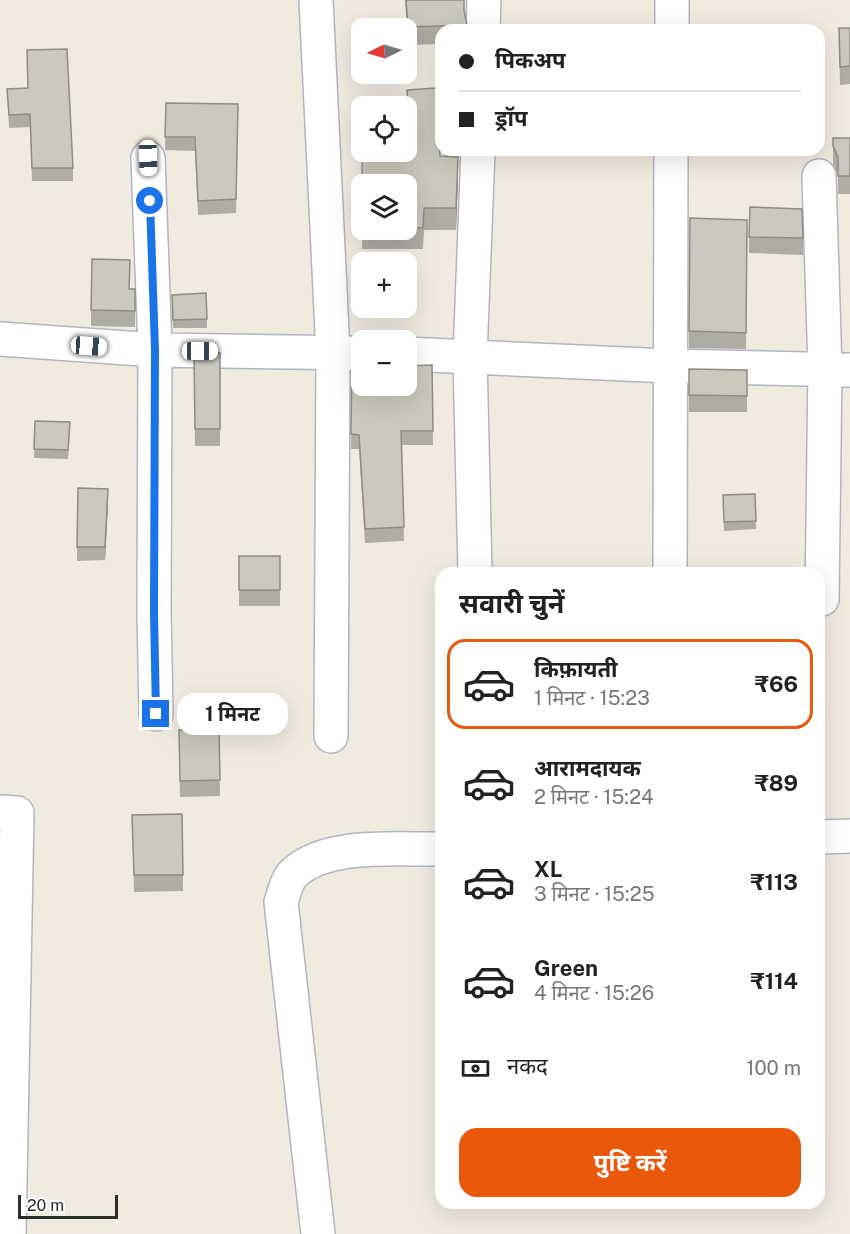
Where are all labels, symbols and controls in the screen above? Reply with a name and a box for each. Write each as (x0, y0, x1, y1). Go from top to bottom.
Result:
north arrow (351, 18, 417, 84)
map controls (351, 18, 417, 396)
text: पिकअप (495, 47, 566, 73)
button: locate (351, 96, 417, 162)
text: ड्रॉप (495, 105, 528, 131)
car (138, 140, 158, 176)
button: layers (351, 174, 417, 240)
route start (136, 187, 163, 214)
button: + (351, 252, 417, 318)
button: − (351, 330, 417, 396)
car (70, 336, 108, 356)
car (182, 342, 218, 360)
text: सवारी चुनें (459, 587, 564, 619)
text: किफ़ायती (534, 656, 618, 682)
icon: car (462, 657, 516, 711)
text: ₹66 (755, 671, 798, 697)
text: 1 मिनट · 15:23 (534, 686, 650, 710)
callout: 1 मिनट (177, 693, 288, 735)
route end (142, 700, 169, 727)
text: 1 मिनट (205, 702, 260, 726)
text: आरामदायक (534, 755, 641, 781)
icon: car (462, 756, 516, 810)
text: ₹89 (755, 770, 798, 796)
text: 2 मिनट · 15:24 (534, 785, 654, 809)
icon: car (462, 855, 516, 909)
text: XL (534, 856, 562, 882)
text: ₹113 (750, 869, 798, 895)
text: 3 मिनट · 15:25 (534, 882, 655, 906)
icon: car (462, 954, 516, 1008)
text: Green (534, 955, 598, 981)
text: ₹114 (751, 968, 798, 994)
text: 4 मिनट · 15:26 (534, 981, 654, 1005)
icon: cash (459, 1052, 492, 1085)
text: नकद (507, 1053, 548, 1079)
text: 100 m (746, 1056, 801, 1080)
button: पुष्टि करें (459, 1128, 801, 1197)
scale bar (18, 1192, 118, 1220)
text: 20 m (27, 1196, 64, 1215)

